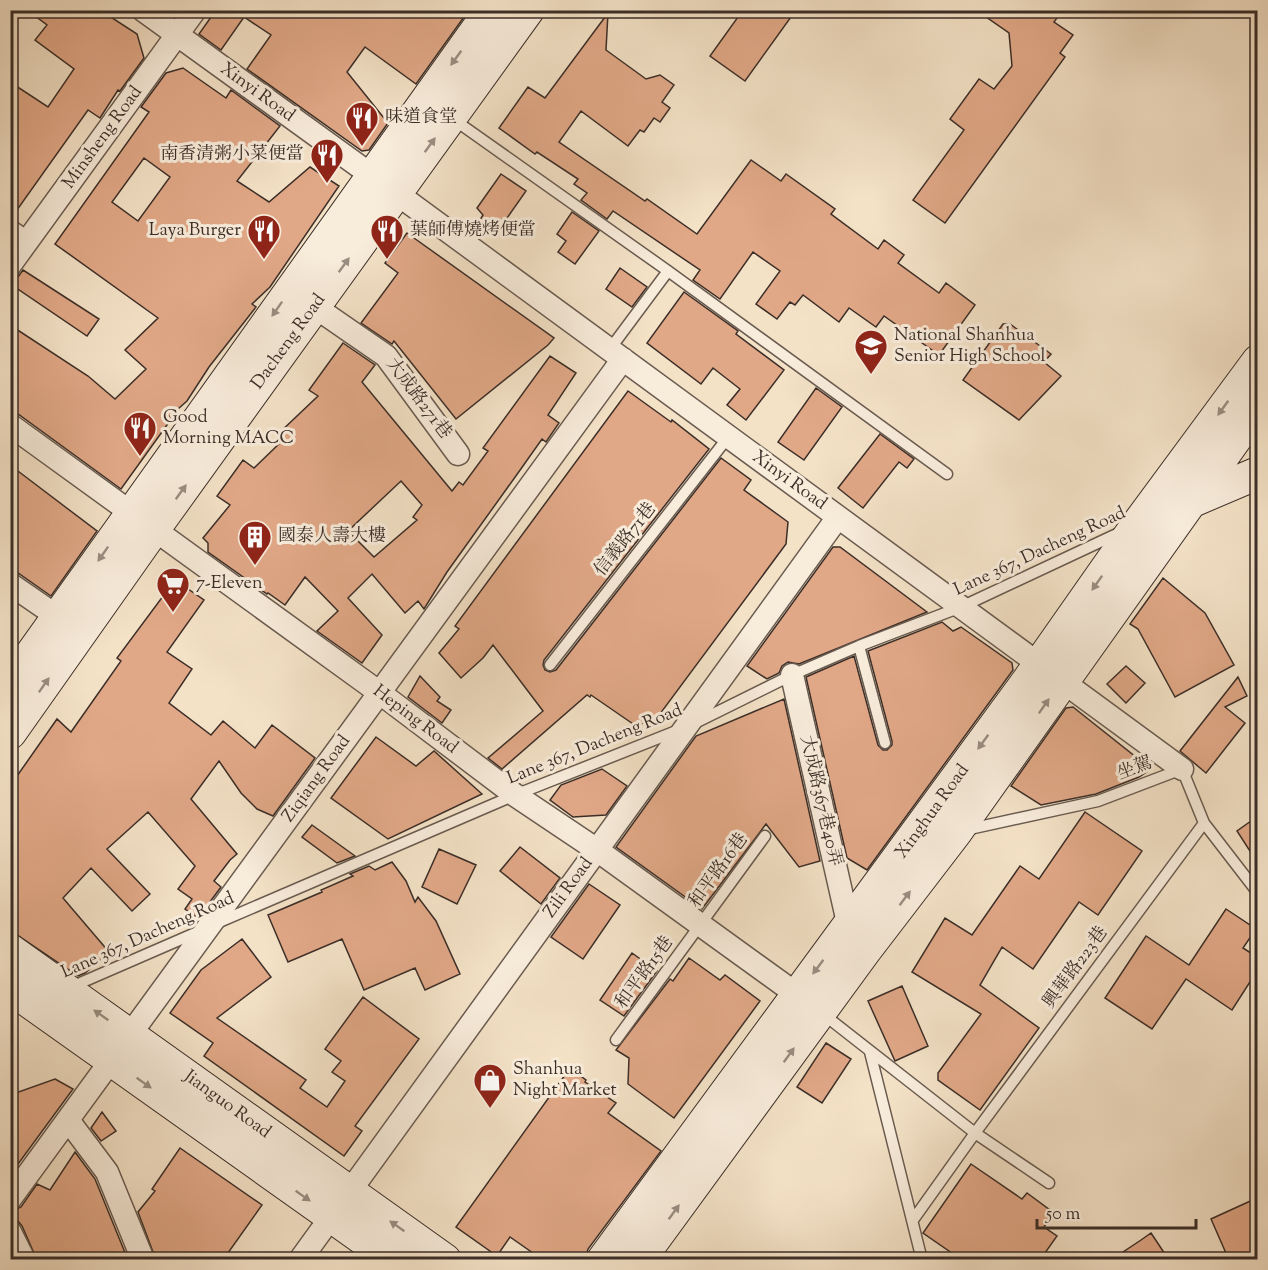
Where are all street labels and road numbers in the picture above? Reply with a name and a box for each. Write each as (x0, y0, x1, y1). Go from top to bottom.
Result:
street label: Xinyi Road (214, 57, 300, 129)
street label: Minsheng Road (57, 81, 149, 195)
street label: Dacheng Road (245, 289, 333, 395)
street label: 大成路271巷 (379, 353, 457, 445)
street label: Xinyi Road (746, 445, 832, 517)
street label: 信義路71巷 (589, 498, 663, 582)
street label: Lane 367, Dacheng Road (950, 501, 1130, 603)
street label: Heping Road (367, 679, 463, 761)
street label: Lane 367, Dacheng Road (503, 698, 687, 792)
street label: Ziqiang Road (276, 730, 358, 828)
street label: 大成路367巷40弄 (792, 733, 848, 869)
street label: 坐駕 (1114, 750, 1156, 788)
street label: Xinghua Road (890, 759, 976, 865)
street label: 和平路16巷 (683, 828, 755, 914)
street label: Zili Road (538, 852, 600, 924)
street label: Lane 367, Dacheng Road (57, 886, 239, 986)
street label: 興華路223巷 (1037, 921, 1115, 1015)
street label: 和平路15巷 (610, 931, 680, 1015)
street label: Jianguo Road (177, 1064, 276, 1146)

